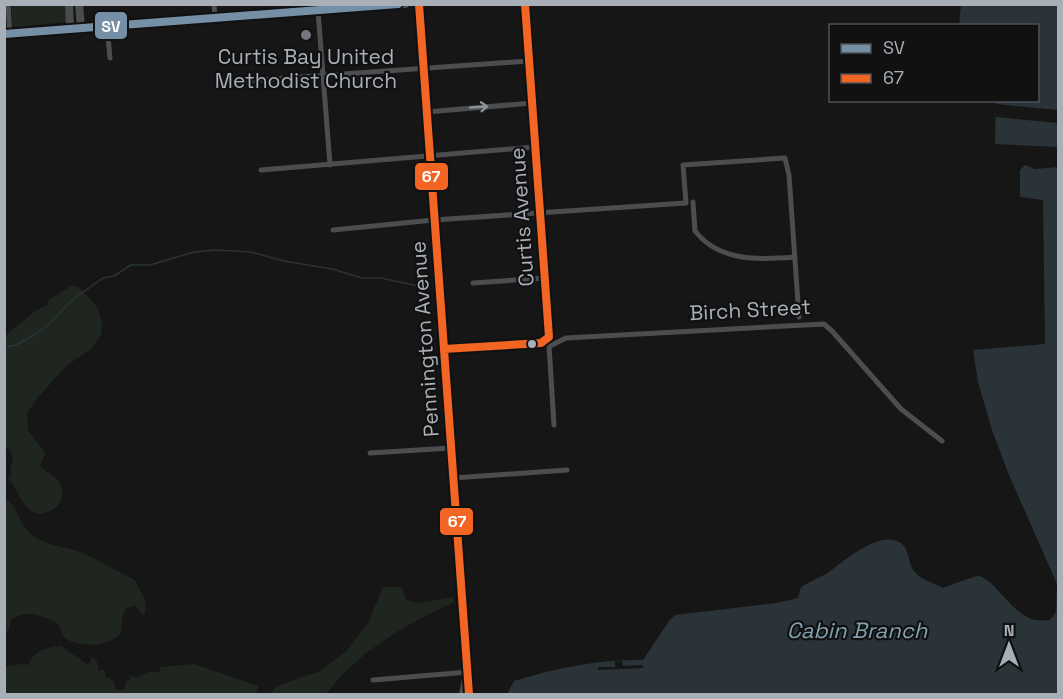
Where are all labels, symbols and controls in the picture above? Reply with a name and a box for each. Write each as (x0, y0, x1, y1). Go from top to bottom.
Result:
line badge: SV (94, 11, 128, 40)
text: SV (101, 16, 121, 37)
legend (829, 24, 1039, 102)
marker: Curtis Bay United Methodist Church (299, 28, 313, 42)
text: SV (883, 36, 905, 59)
place label: Curtis Bay United Methodist Church (215, 43, 397, 94)
text: 67 (883, 66, 904, 89)
one-way arrow (469, 102, 489, 113)
street label: Curtis Avenue (503, 147, 540, 288)
line badge: 67 (414, 162, 449, 191)
text: 67 (422, 166, 440, 187)
street label: Pennington Avenue (404, 240, 445, 438)
street label: Birch Street (689, 293, 811, 326)
unlabelled marker (526, 338, 538, 350)
line badge: 67 (439, 507, 474, 536)
text: 67 (448, 511, 466, 532)
north arrow (979, 615, 1039, 675)
water label: Cabin Branch (787, 616, 928, 644)
text: N (1004, 620, 1014, 641)

